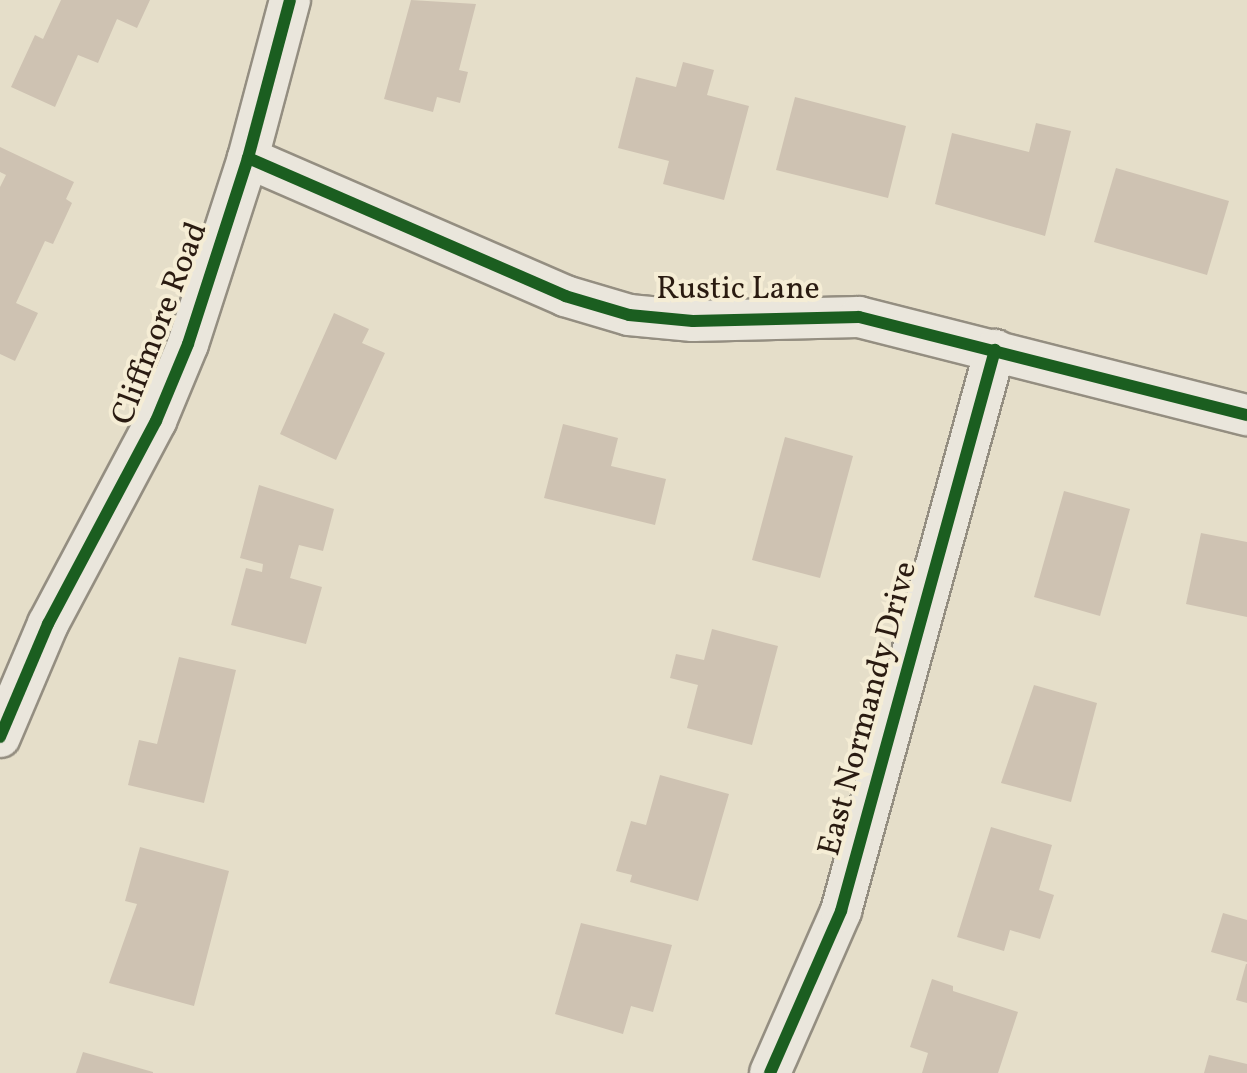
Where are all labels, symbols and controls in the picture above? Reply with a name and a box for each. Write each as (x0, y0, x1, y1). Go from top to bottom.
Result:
street label: Cliffmore Road (105, 217, 217, 431)
street label: Rustic Lane (656, 271, 820, 309)
street label: East Normandy Drive (811, 557, 927, 861)

